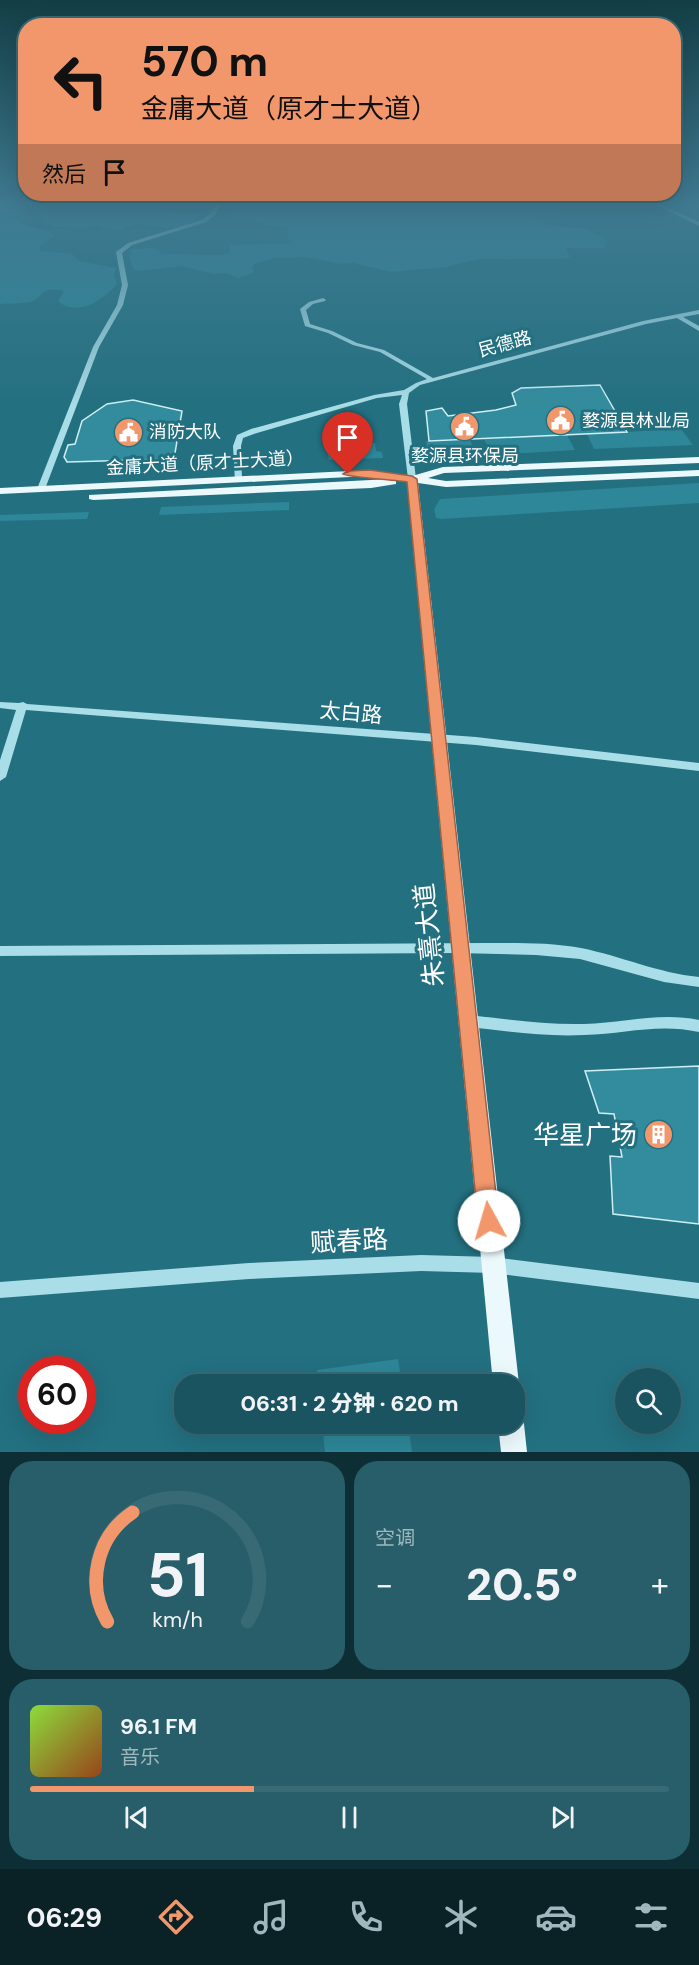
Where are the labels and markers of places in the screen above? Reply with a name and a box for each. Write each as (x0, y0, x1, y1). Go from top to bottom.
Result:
public building icon: 婺源县林业局 (545, 405, 577, 437)
place label: 婺源县林业局 (582, 409, 690, 433)
public building icon: 婺源县环保局 (449, 411, 481, 443)
pin (322, 412, 373, 474)
public building icon: 消防大队 (112, 416, 144, 448)
place label: 消防大队 (149, 420, 221, 444)
place label: 婺源县环保局 (411, 444, 519, 468)
place label: 华星广场 (533, 1118, 637, 1152)
building icon: 华星广场 (642, 1119, 674, 1151)

